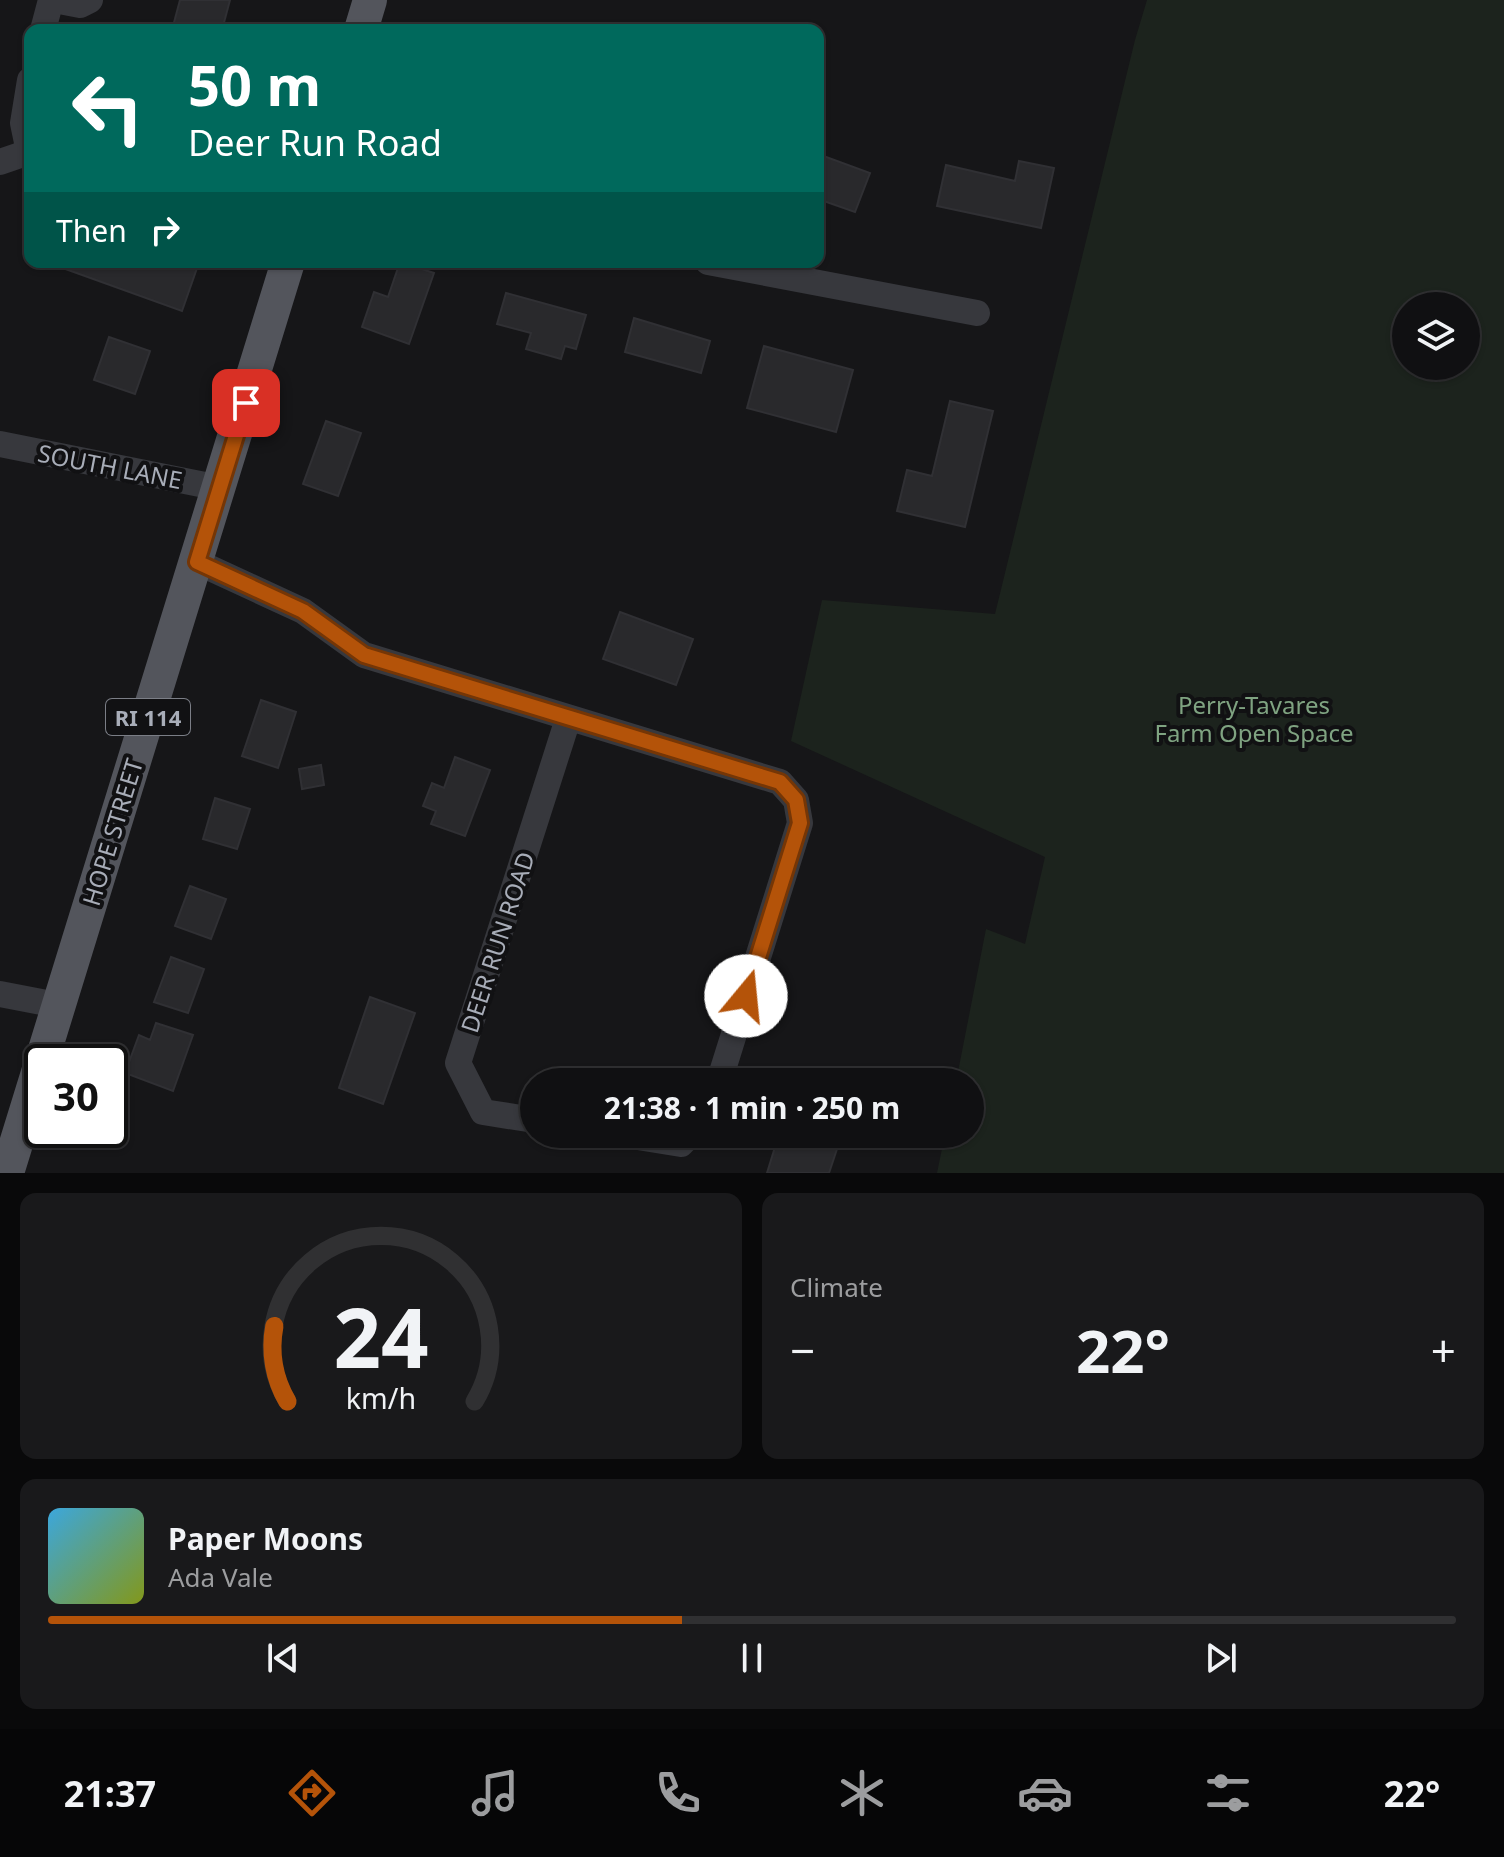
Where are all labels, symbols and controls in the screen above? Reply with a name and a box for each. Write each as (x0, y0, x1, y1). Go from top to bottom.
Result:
text: 50 m (188, 46, 321, 122)
icon: left (56, 56, 160, 160)
text: Deer Run Road (188, 118, 442, 167)
icon: right (143, 208, 187, 252)
text: Then (56, 210, 127, 251)
map controls (1392, 292, 1480, 380)
button: layers (1392, 292, 1480, 380)
pin (212, 369, 280, 437)
icon: arrive (224, 381, 268, 425)
street label: SOUTH LANE (35, 436, 185, 496)
park label: Perry-Tavares Farm Open Space (1154, 688, 1354, 749)
road number: RI 114 (106, 699, 190, 735)
street label: HOPE STREET (74, 754, 150, 910)
street label: DEER RUN ROAD (452, 847, 542, 1037)
position arrow (704, 954, 788, 1038)
speed limit sign: 30 (24, 1044, 128, 1148)
text: 21:38 · 1 min · 250 m (604, 1087, 900, 1128)
text: Climate (790, 1269, 883, 1305)
text: 24 (333, 1279, 429, 1392)
text: 22° (1076, 1309, 1170, 1391)
text: − (790, 1320, 815, 1380)
text: + (1431, 1320, 1456, 1380)
text: km/h (346, 1378, 416, 1417)
text: Paper Moons (168, 1518, 363, 1559)
text: Ada Vale (168, 1559, 273, 1595)
icon: previous (261, 1636, 305, 1680)
icon: pause (730, 1636, 774, 1680)
icon: next (1199, 1636, 1243, 1680)
icon: directions (284, 1765, 340, 1821)
icon: music (467, 1765, 523, 1821)
icon: phone (650, 1765, 706, 1821)
icon: climate (834, 1765, 890, 1821)
icon: car (1017, 1765, 1073, 1821)
icon: filters (1200, 1765, 1256, 1821)
text: 21:37 (64, 1769, 156, 1818)
text: 22° (1384, 1769, 1440, 1818)

